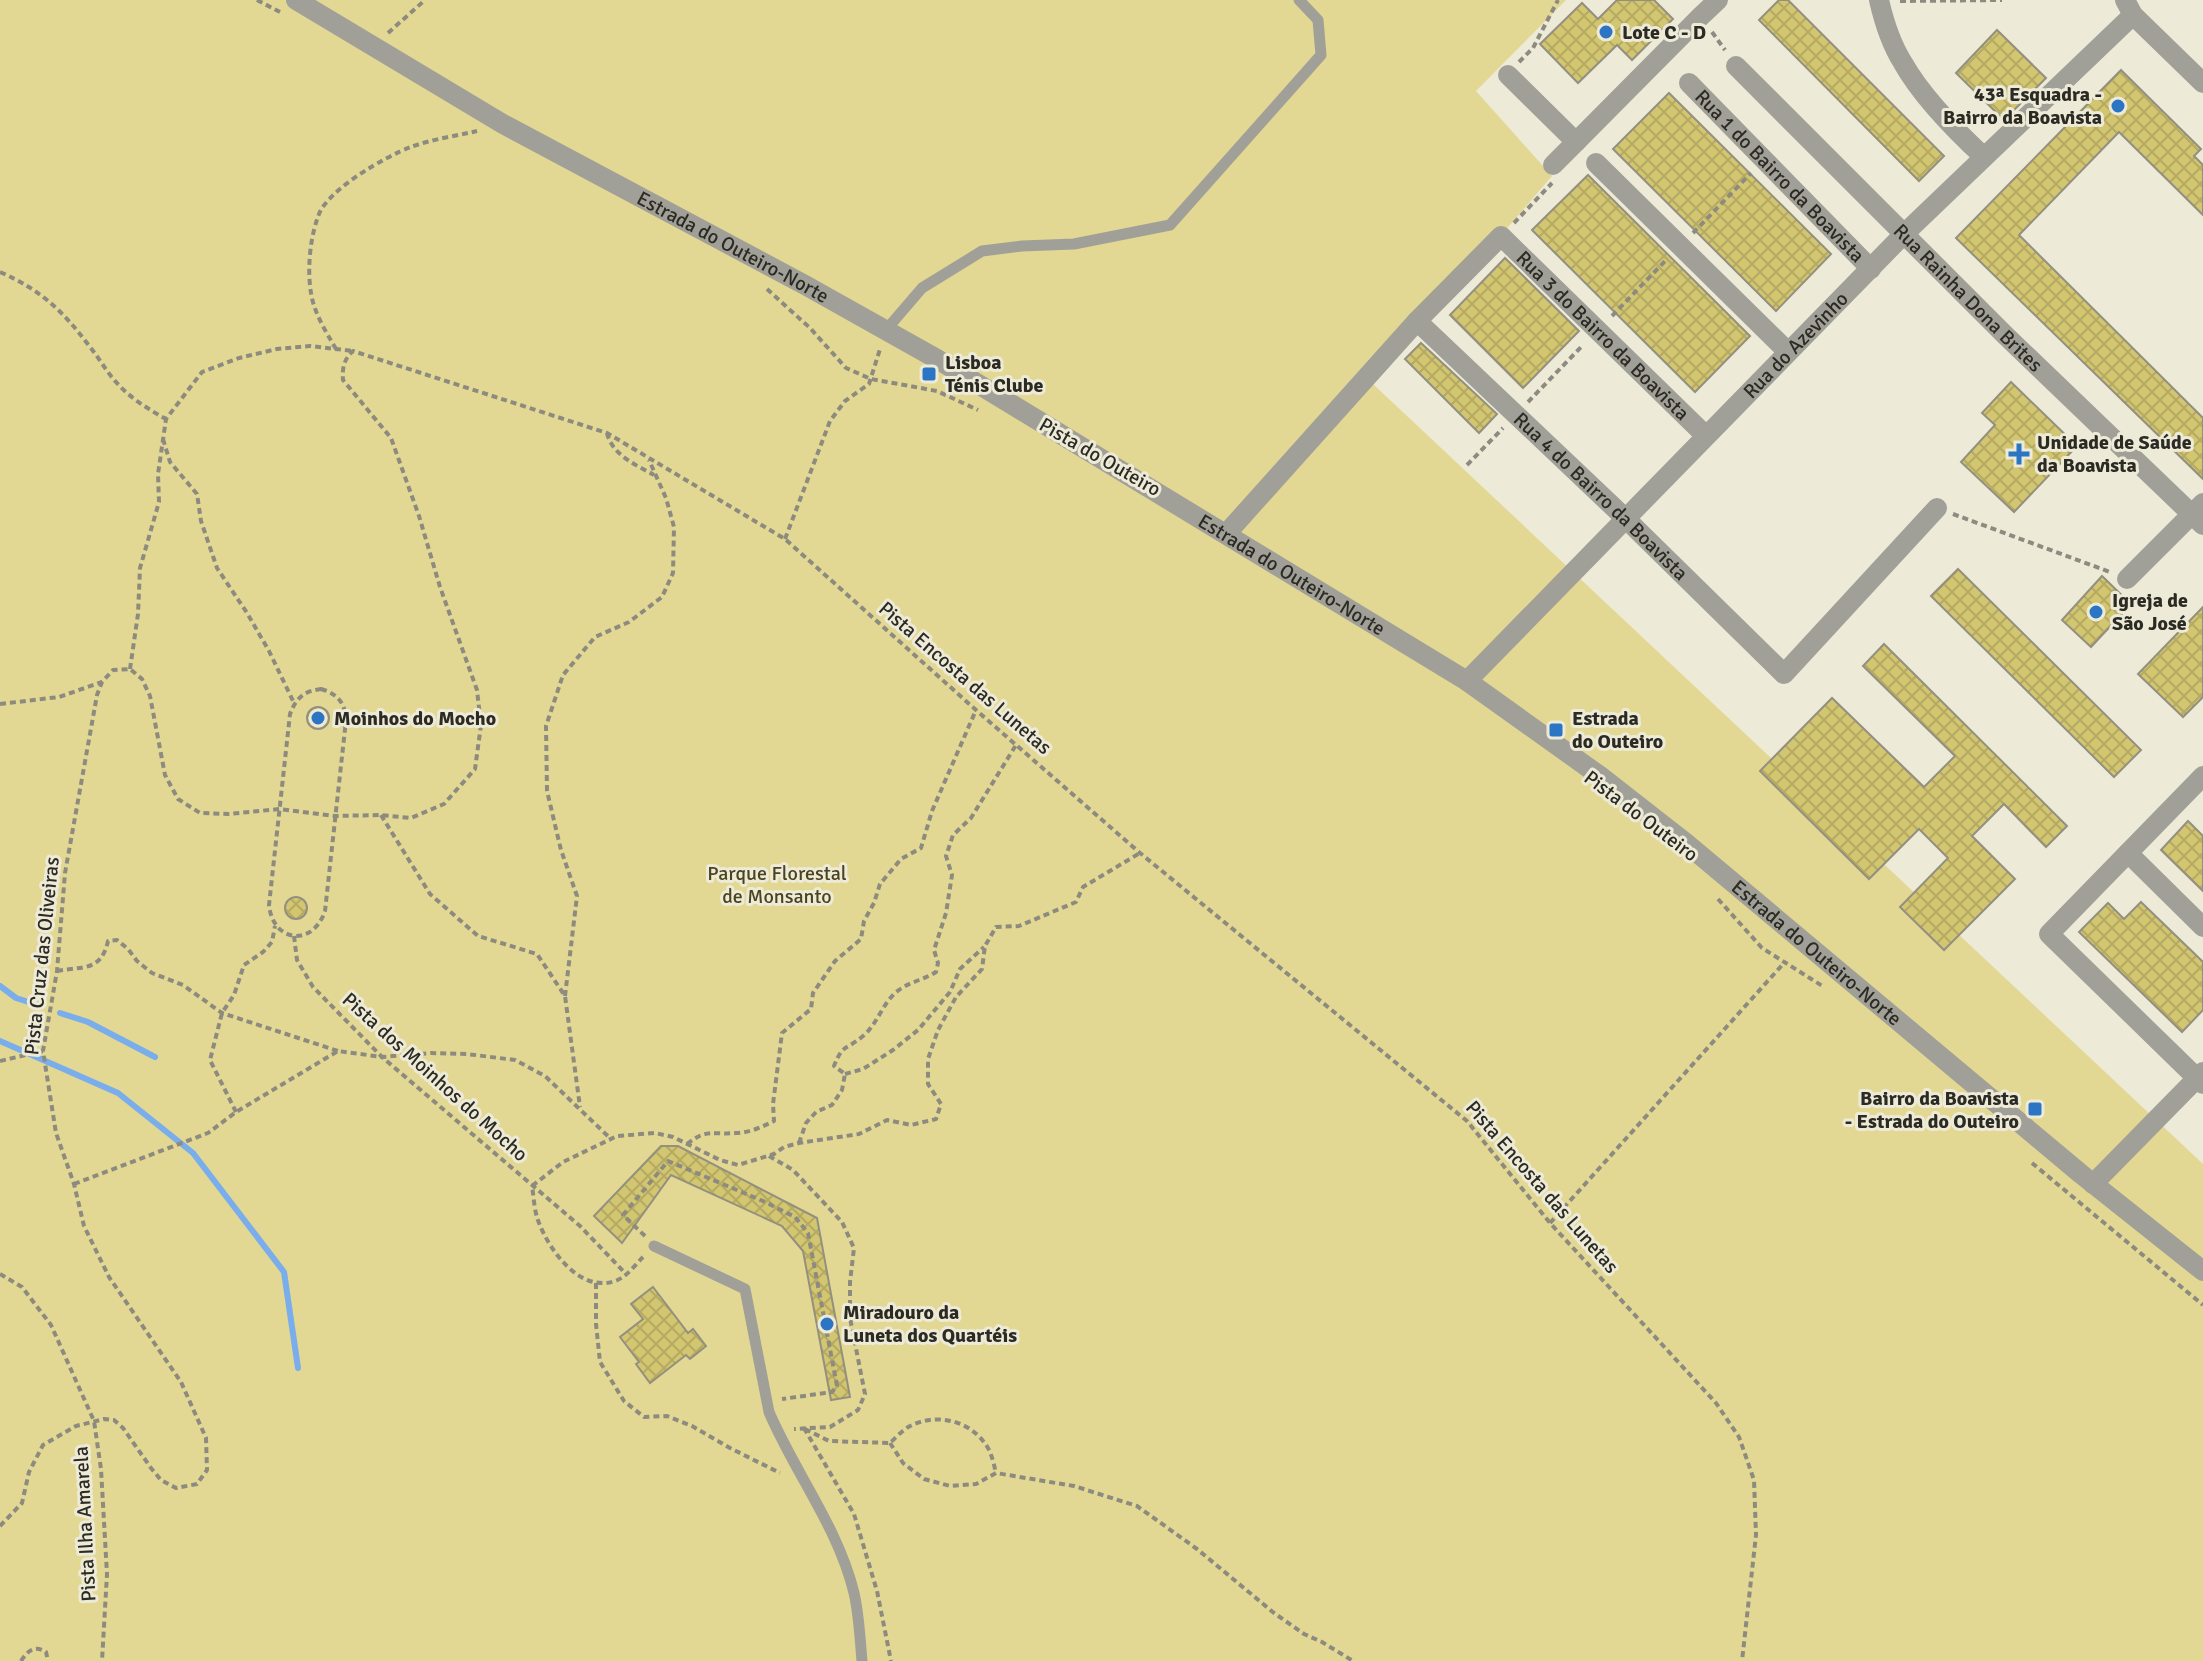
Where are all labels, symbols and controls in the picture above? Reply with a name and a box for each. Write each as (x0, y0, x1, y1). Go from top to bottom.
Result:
place label: Lote C - D (1622, 20, 1706, 45)
marker: Lote C - D (1597, 23, 1615, 41)
place label: 43ª Esquadra - Bairro da Boavista (1943, 82, 2102, 130)
street label: Rua 1 do Bairro da Boavista (1690, 84, 1870, 268)
marker: 43ª Esquadra - Bairro da Boavista (2109, 97, 2127, 115)
street label: Estrada do Outeiro-Norte (633, 185, 833, 308)
street label: Rua Rainha Dona Brites (1888, 218, 2048, 377)
street label: Rua 3 do Bairro da Boavista (1511, 245, 1695, 425)
street label: Rua do Azevinho (1738, 286, 1853, 404)
place label: Lisboa Ténis Clube (945, 350, 1043, 398)
marker: Lisboa Ténis Clube (920, 365, 938, 383)
street label: Rua 4 do Bairro da Boavista (1508, 407, 1693, 586)
street label: Pista do Outeiro (1035, 412, 1165, 502)
place label: Unidade de Saúde da Boavista (2037, 430, 2192, 478)
marker: Unidade de Saúde da Boavista (2008, 443, 2030, 465)
street label: Estrada do Outeiro-Norte (1194, 508, 1390, 641)
place label: Igreja de São José (2112, 588, 2188, 636)
street label: Pista Encosta das Lunetas (873, 596, 1057, 760)
marker: Igreja de São José (2087, 603, 2105, 621)
place label: Moinhos do Mocho (334, 706, 496, 731)
place label: Estrada do Outeiro (1572, 706, 1663, 754)
marker: Moinhos do Mocho (309, 709, 327, 727)
marker: Estrada do Outeiro (1547, 721, 1565, 739)
street label: Pista do Outeiro (1579, 765, 1703, 867)
street label: Pista Cruz das Oliveiras (19, 855, 65, 1056)
park label: Parque Florestal de Monsanto (707, 861, 847, 909)
street label: Estrada do Outeiro-Norte (1726, 874, 1907, 1031)
street label: Pista dos Moinhos do Mocho (337, 987, 533, 1167)
place label: Bairro da Boavista - Estrada do Outeiro (1845, 1086, 2019, 1134)
street label: Pista Encosta das Lunetas (1460, 1095, 1624, 1279)
marker: Bairro da Boavista - Estrada do Outeiro (2026, 1100, 2044, 1118)
place label: Miradouro da Luneta dos Quartéis (843, 1300, 1017, 1348)
marker: Miradouro da Luneta dos Quartéis (818, 1315, 836, 1333)
street label: Pista Ilha Amarela (68, 1446, 102, 1602)

